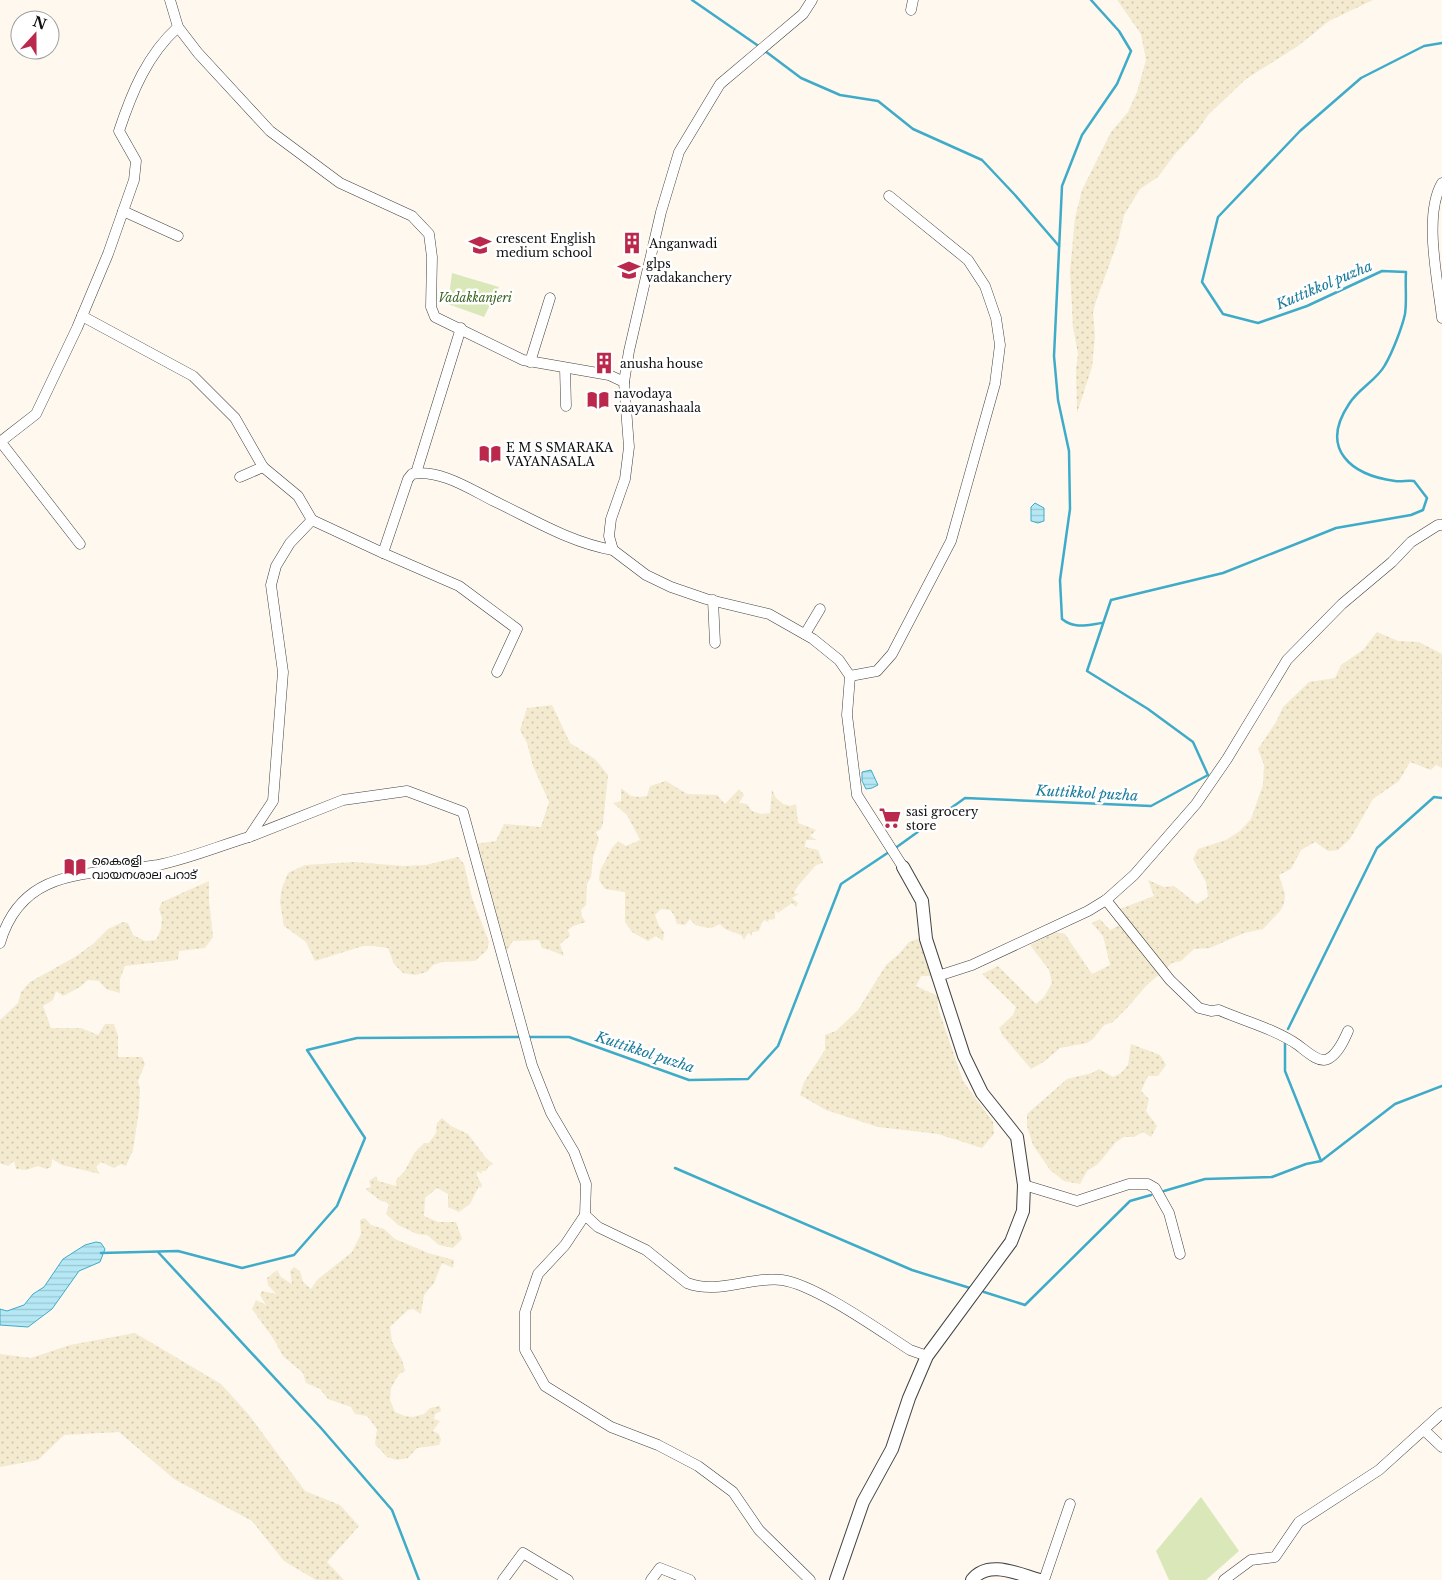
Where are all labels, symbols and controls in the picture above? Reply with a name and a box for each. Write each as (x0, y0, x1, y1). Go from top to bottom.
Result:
north arrow (10, 10, 60, 60)
text: N (30, 12, 49, 34)
building icon: Anganwadi (619, 230, 645, 256)
place label: crescent English medium school (496, 231, 596, 260)
school or university icon: crescent English medium school (467, 232, 493, 258)
place label: Anganwadi (648, 236, 717, 251)
place label: glps vadakanchery (646, 256, 732, 285)
school or university icon: glps vadakanchery (616, 257, 642, 283)
water label: Kuttikkol puzha (1272, 257, 1375, 314)
park label: Vadakkanjeri (438, 290, 513, 305)
building icon: anusha house (591, 350, 617, 376)
place label: anusha house (620, 356, 703, 371)
place label: navodaya vaayanashaala (614, 386, 701, 415)
library icon: navodaya vaayanashaala (585, 387, 611, 413)
place label: E M S SMARAKA VAYANASALA (505, 440, 614, 469)
library icon: E M S SMARAKA VAYANASALA (477, 441, 503, 467)
water label: Kuttikkol puzha (1034, 781, 1139, 805)
place label: sasi grocery store (906, 804, 979, 833)
supermarket icon: sasi grocery store (877, 805, 903, 831)
place label: കൈരളി വായനശാല പറാട് (92, 853, 198, 882)
library icon: കൈരളി വായനശാല പറാട് (62, 854, 88, 880)
water label: Kuttikkol puzha (592, 1027, 697, 1076)

